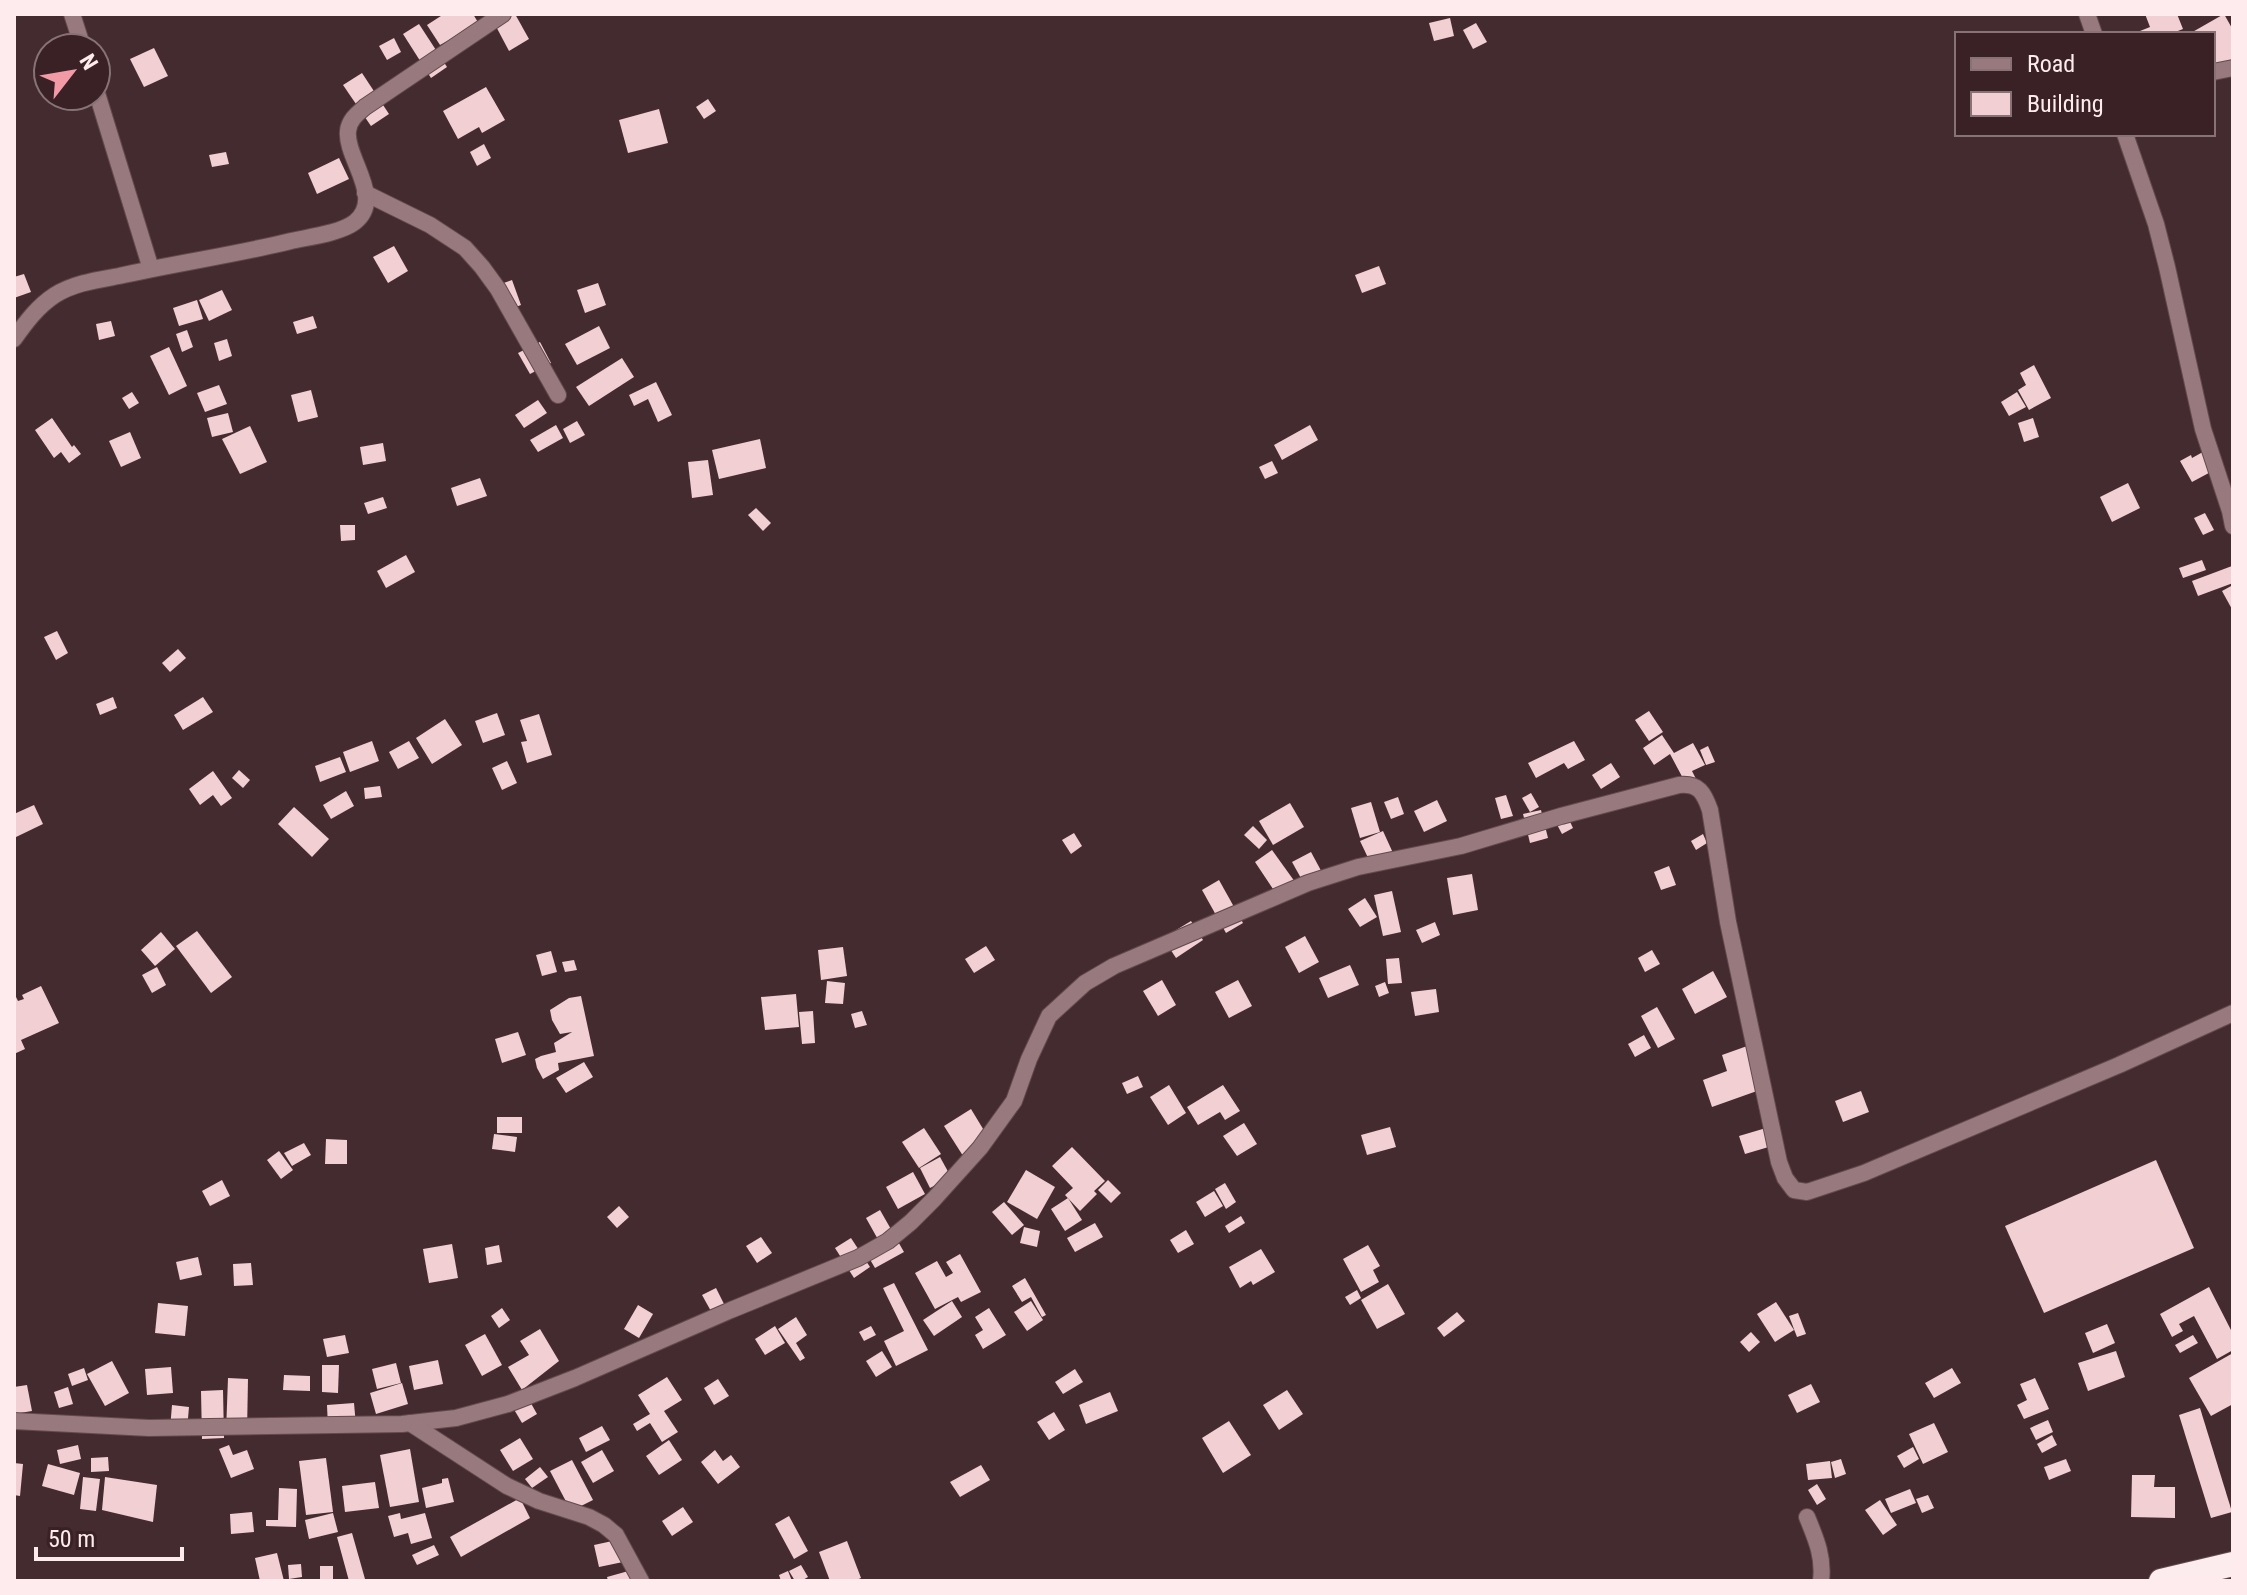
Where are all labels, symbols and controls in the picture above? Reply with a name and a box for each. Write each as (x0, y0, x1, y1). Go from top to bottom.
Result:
north arrow (32, 32, 112, 112)
legend (1955, 32, 2215, 136)
text: N (75, 50, 103, 74)
text: Road (2027, 50, 2075, 78)
text: Building (2027, 90, 2104, 118)
scale bar (36, 1511, 182, 1561)
text: 50 m (48, 1525, 95, 1553)

